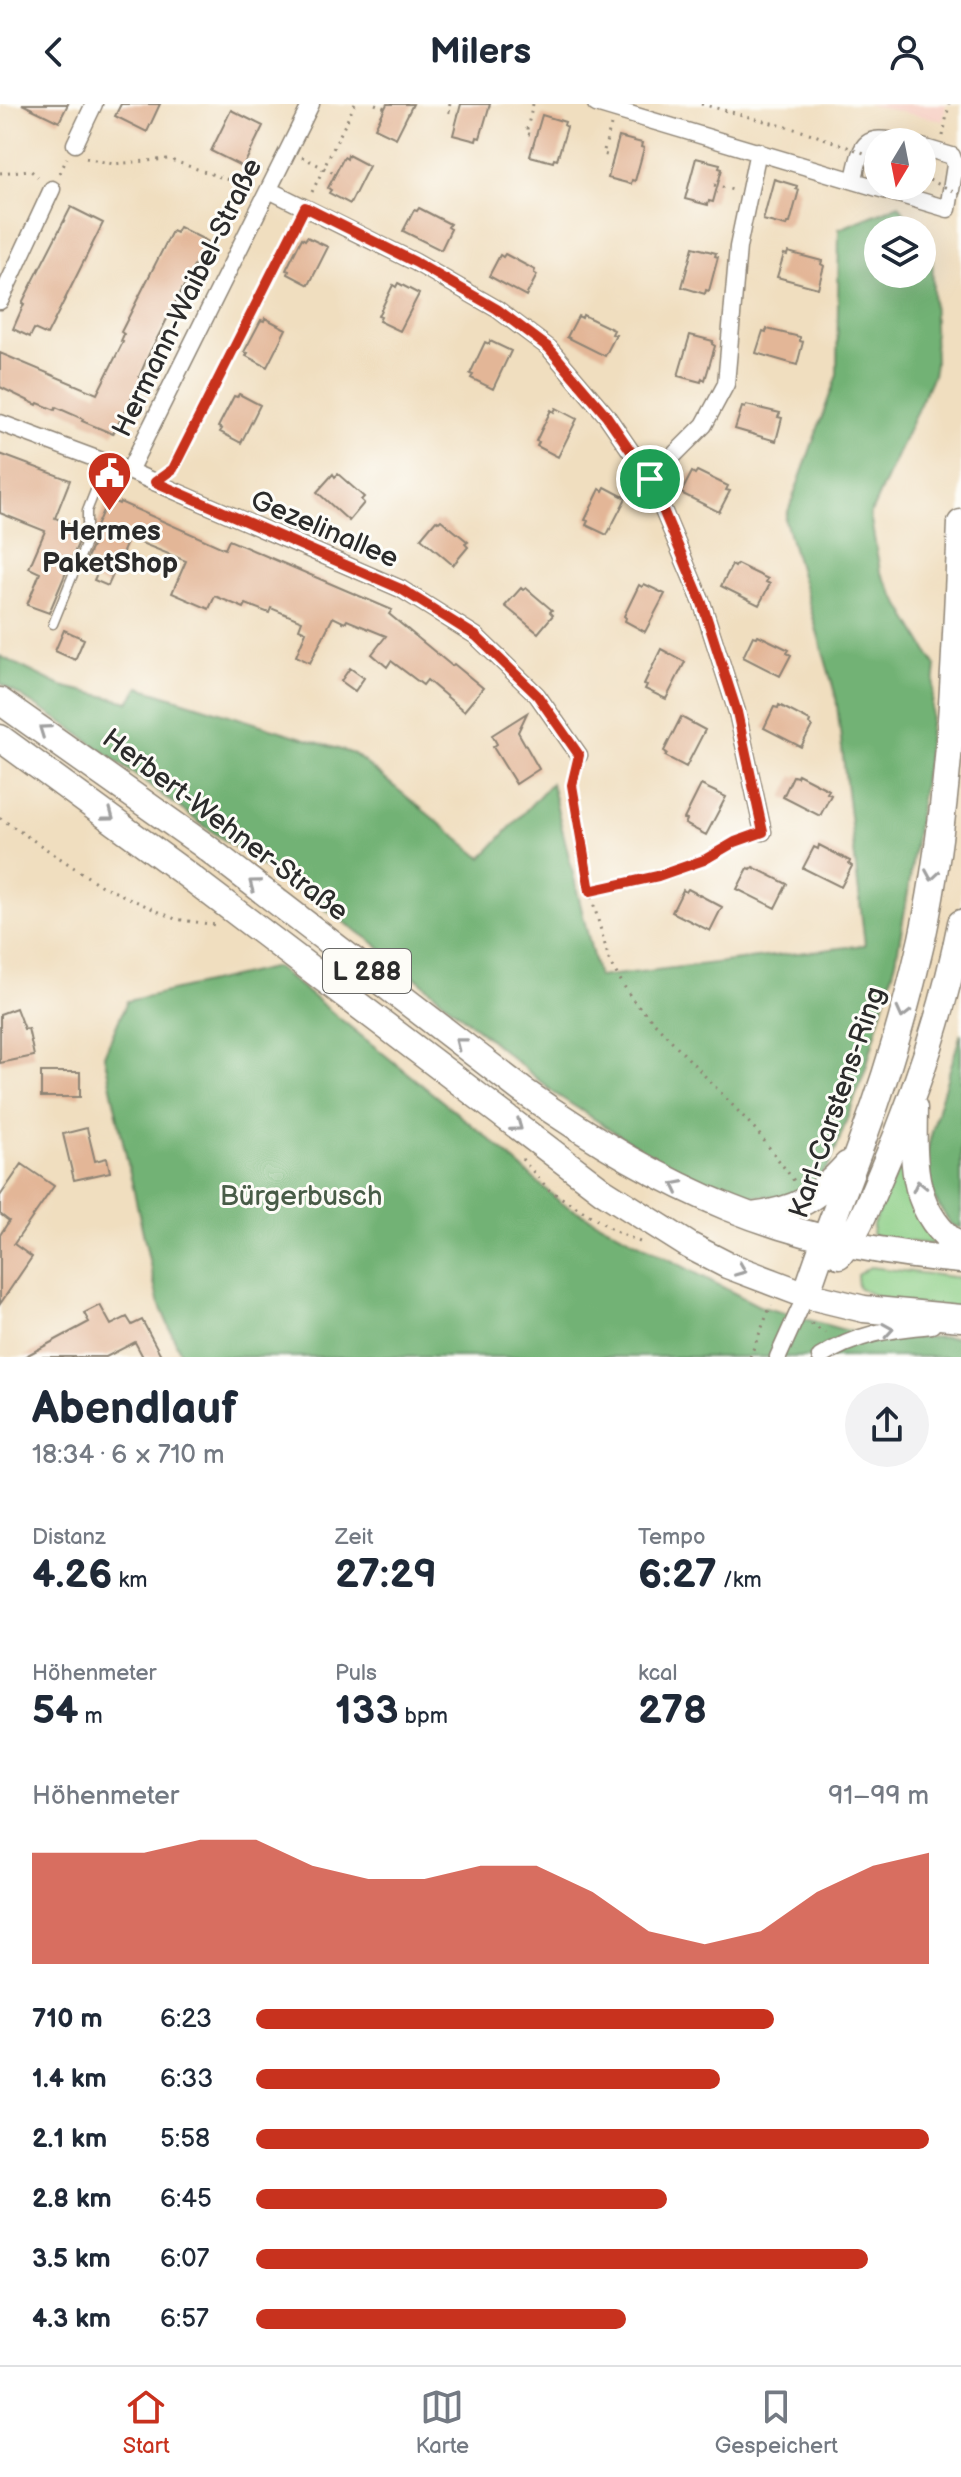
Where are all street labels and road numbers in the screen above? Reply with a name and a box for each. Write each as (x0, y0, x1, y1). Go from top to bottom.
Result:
street label: Hermann-Waibel-Straße (106, 153, 269, 442)
street label: Gezelinallee (246, 483, 403, 575)
street label: Herbert-Wehner-Straße (96, 722, 354, 928)
road number: L 288 (323, 949, 411, 993)
street label: Karl-Carstens-Ring (782, 982, 893, 1223)

